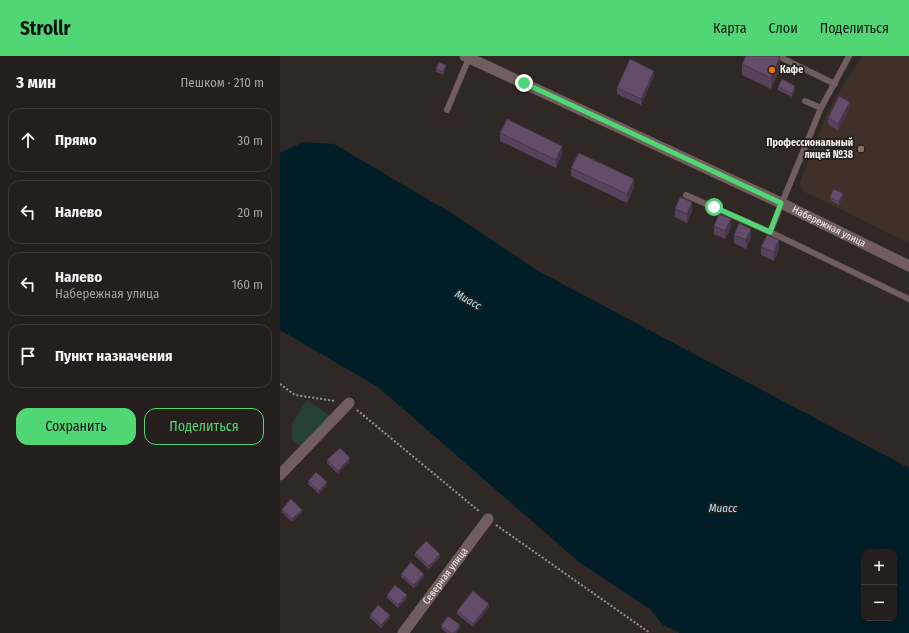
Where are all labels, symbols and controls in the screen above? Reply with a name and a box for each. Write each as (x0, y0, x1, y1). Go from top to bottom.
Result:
text: Strollr (20, 17, 70, 40)
text: Карта (713, 20, 747, 37)
text: Слои (769, 20, 798, 37)
text: Поделиться (820, 20, 889, 37)
place label: Кафе (780, 64, 803, 76)
marker: Кафе (767, 65, 777, 75)
text: 3 мин (16, 72, 56, 93)
route end (515, 74, 533, 92)
text: Пешком · 210 m (181, 75, 264, 90)
icon: ahead (17, 129, 39, 151)
text: Прямо (55, 131, 97, 149)
text: 30 m (237, 133, 263, 148)
place label: Профессиональный лицей №38 (767, 137, 854, 161)
marker: Профессиональный лицей №38 (856, 144, 866, 154)
route start (705, 198, 723, 216)
icon: left (17, 201, 39, 223)
text: Налево (55, 203, 102, 221)
street label: Набережная улица (790, 203, 868, 250)
text: 20 m (237, 205, 263, 220)
text: Налево (55, 268, 102, 286)
icon: left (17, 273, 39, 295)
text: 160 m (232, 277, 263, 292)
text: Набережная улица (55, 286, 159, 301)
water label: Миасс (452, 287, 484, 313)
icon: arrive (17, 345, 39, 367)
text: Пункт назначения (55, 347, 173, 365)
button: Сохранить (16, 408, 136, 445)
button: Поделиться (144, 408, 264, 445)
water label: Миасс (709, 502, 737, 515)
street label: Северная улица (420, 545, 471, 607)
map controls (861, 549, 897, 621)
button: + (861, 549, 897, 585)
button: − (861, 585, 897, 621)

